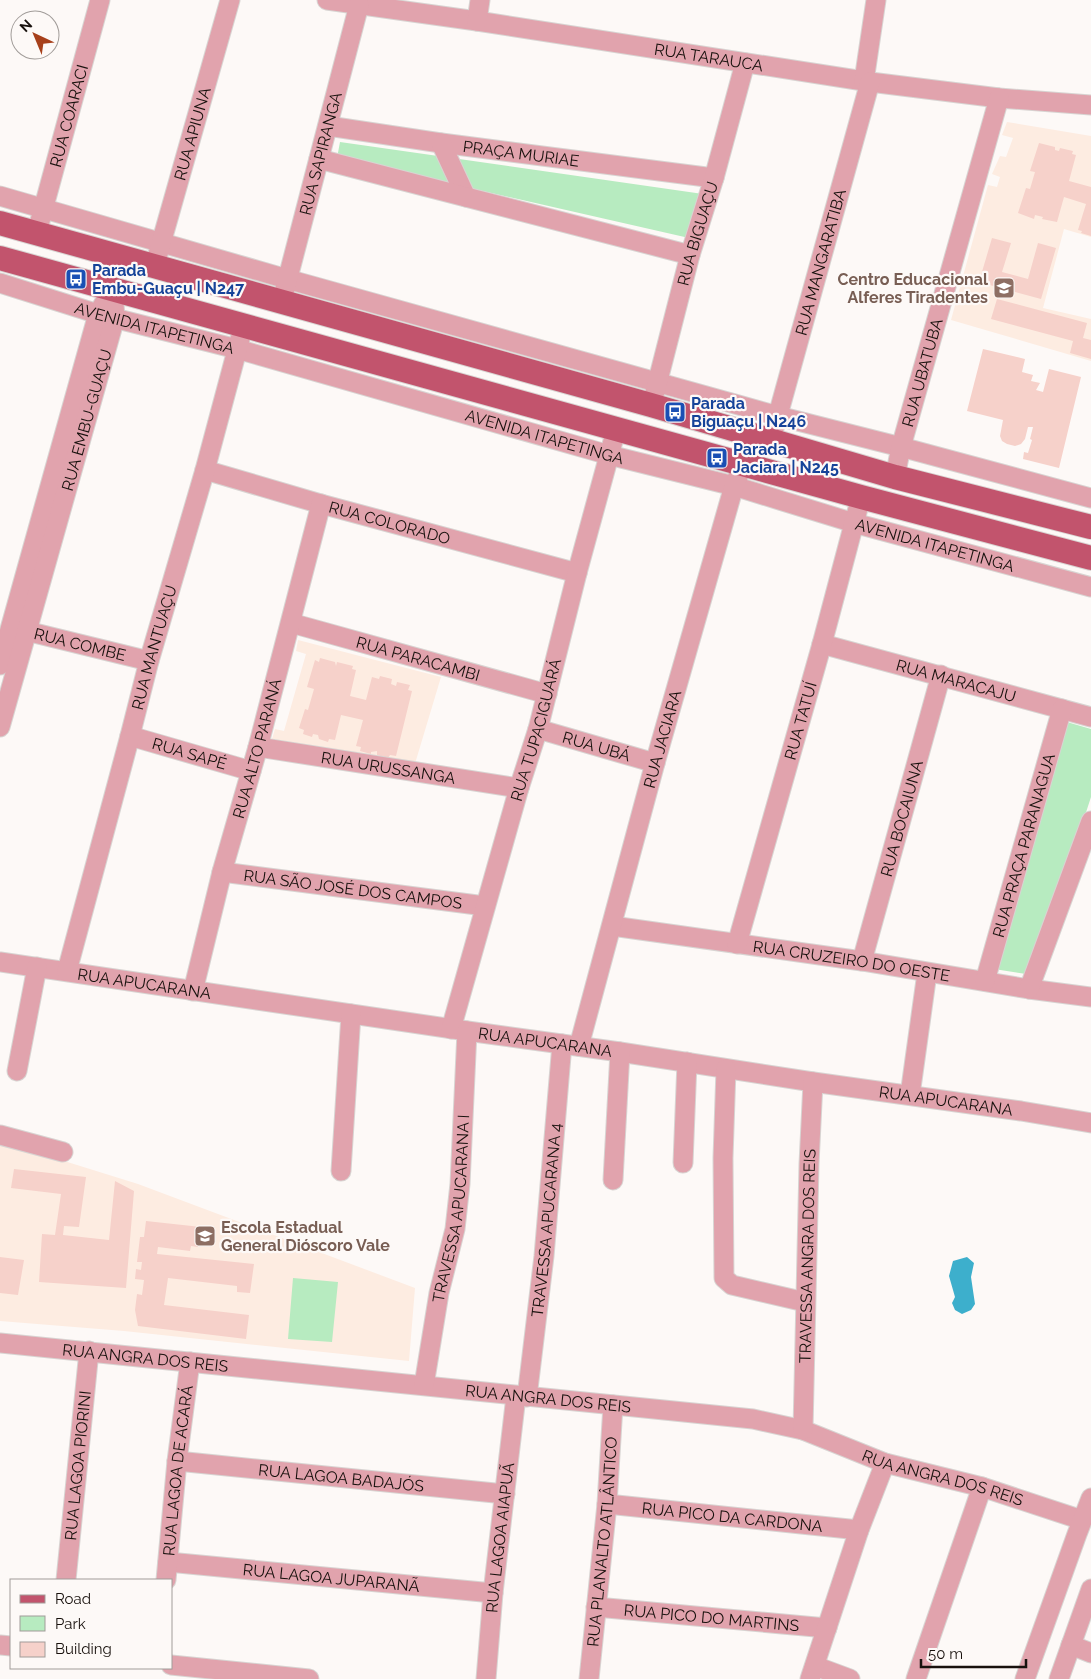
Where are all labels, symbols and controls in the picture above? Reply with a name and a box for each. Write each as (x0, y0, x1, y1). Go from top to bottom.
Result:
north arrow (10, 10, 60, 60)
text: N (17, 16, 35, 35)
street label: RUA TARAUCA (653, 40, 765, 75)
street label: RUA COARACI (46, 63, 92, 169)
street label: RUA APIUNA (170, 85, 215, 183)
street label: RUA SAPIRANGA (296, 90, 346, 217)
street label: PRAÇA MURIAE (462, 137, 581, 171)
street label: RUA BIGUAÇU (674, 179, 722, 288)
street label: RUA MANGARATIBA (791, 187, 850, 338)
place label: Parada Embu-Guaçu | N247 (92, 261, 244, 298)
bus stop icon: Parada Embu-Guaçu | N247 (64, 267, 88, 291)
place label: Centro Educacional Alferes Tiradentes (837, 270, 989, 307)
school or university icon: Centro Educacional Alferes Tiradentes (992, 276, 1016, 300)
street label: AVENIDA ITAPETINGA (72, 298, 236, 358)
street label: RUA UBATUBA (898, 316, 947, 429)
street label: RUA EMBU-GUAÇU (58, 347, 116, 493)
place label: Parada Biguaçu | N246 (691, 394, 806, 431)
bus stop icon: Parada Biguaçu | N246 (663, 400, 687, 424)
street label: AVENIDA ITAPETINGA (463, 406, 626, 468)
place label: Parada Jaciara | N245 (733, 440, 839, 477)
bus stop icon: Parada Jaciara | N245 (705, 446, 729, 470)
street label: RUA COLORADO (327, 498, 452, 548)
street label: AVENIDA ITAPETINGA (853, 515, 1016, 576)
street label: RUA MANTUAÇU (128, 583, 181, 712)
street label: RUA COMBE (32, 624, 128, 665)
street label: RUA PARACAMBI (354, 633, 482, 685)
street label: RUA TUPACIGUARÁ (507, 656, 565, 803)
street label: RUA MARACAJU (894, 656, 1018, 706)
street label: RUA ALTO PARANÁ (229, 676, 285, 821)
street label: RUA TATUÍ (781, 679, 821, 762)
street label: RUA JACIARA (640, 688, 685, 790)
street label: RUA UBÁ (560, 728, 633, 765)
street label: RUA SAPÉ (150, 734, 229, 774)
street label: RUA URUSSANGA (320, 748, 457, 788)
street label: RUA PRAÇA PARANAGUA (989, 751, 1059, 940)
street label: RUA BOCAIUNA (877, 758, 927, 879)
street label: RUA SÃO JOSÉ DOS CAMPOS (242, 866, 463, 913)
street label: RUA CRUZEIRO DO OESTE (752, 937, 952, 986)
street label: RUA APUCARANA (76, 965, 213, 1003)
street label: RUA APUCARANA (477, 1024, 613, 1061)
street label: RUA APUCARANA (878, 1082, 1014, 1120)
street label: TRAVESSA APUCARANA I (429, 1114, 473, 1304)
street label: TRAVESSA APUCARANA 4 (528, 1122, 565, 1318)
street label: TRAVESSA ANGRA DOS REIS (796, 1148, 820, 1363)
place label: Escola Estadual General Dióscoro Vale (221, 1218, 390, 1255)
school or university icon: Escola Estadual General Dióscoro Vale (193, 1224, 217, 1248)
street label: RUA ANGRA DOS REIS (61, 1340, 229, 1376)
street label: RUA ANGRA DOS REIS (464, 1381, 632, 1417)
street label: RUA LAGOA DE ACARÁ (159, 1384, 197, 1557)
street label: RUA LAGOA PIORINI (61, 1390, 95, 1541)
street label: RUA PLANALTO ATLÂNTICO (583, 1436, 621, 1648)
street label: RUA ANGRA DOS REIS (859, 1446, 1026, 1510)
street label: RUA LAGOA BADAJÓS (257, 1460, 425, 1496)
street label: RUA LAGOA AIAPUÃ (482, 1461, 518, 1614)
street label: RUA PICO DA CARDONA (641, 1499, 824, 1536)
street label: RUA LAGOA JUPARANÃ (242, 1560, 421, 1596)
legend (10, 1579, 172, 1669)
text: Road (55, 1590, 91, 1608)
street label: RUA PICO DO MARTINS (623, 1601, 800, 1635)
text: Park (55, 1615, 86, 1633)
scale bar (921, 1636, 1026, 1668)
text: Building (55, 1640, 112, 1658)
text: 50 m (928, 1645, 963, 1663)

